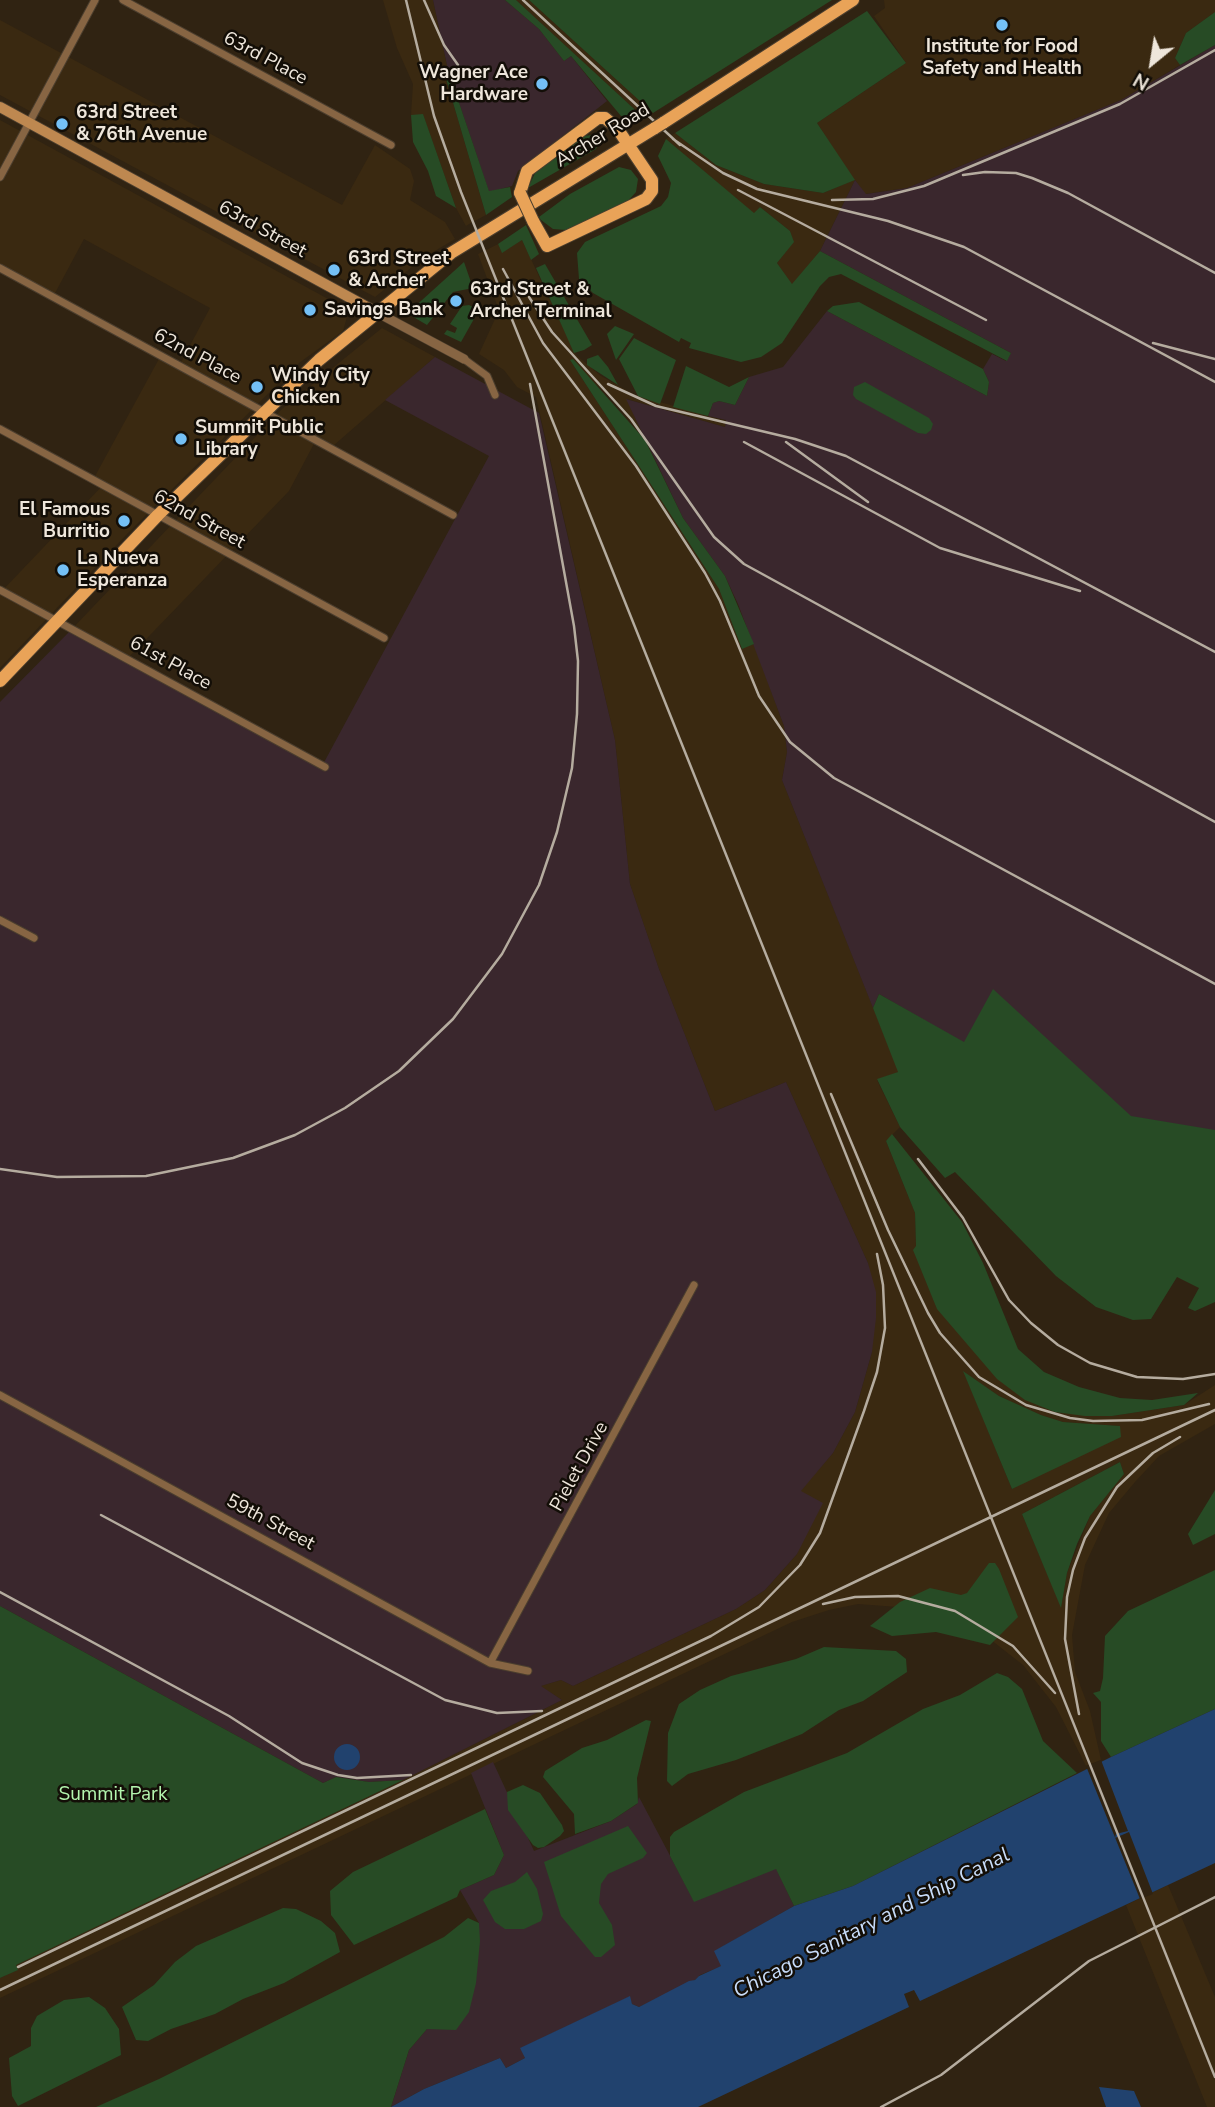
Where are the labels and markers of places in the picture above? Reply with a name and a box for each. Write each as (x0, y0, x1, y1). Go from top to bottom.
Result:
marker: Institute for Food Safety and Health (994, 17, 1010, 33)
place label: Institute for Food Safety and Health (922, 36, 1082, 80)
place label: Wagner Ace Hardware (419, 62, 528, 106)
marker: Wagner Ace Hardware (534, 76, 550, 92)
place label: 63rd Street & 76th Avenue (76, 102, 207, 146)
marker: 63rd Street & 76th Avenue (54, 116, 70, 132)
place label: 63rd Street & Archer (348, 248, 449, 292)
marker: 63rd Street & Archer (326, 262, 342, 278)
place label: 63rd Street & Archer Terminal (470, 279, 612, 323)
marker: 63rd Street & Archer Terminal (448, 293, 464, 309)
place label: Savings Bank (324, 299, 443, 321)
marker: Savings Bank (302, 302, 318, 318)
place label: Windy City Chicken (271, 365, 370, 409)
marker: Windy City Chicken (249, 379, 265, 395)
place label: Summit Public Library (195, 417, 323, 461)
marker: Summit Public Library (173, 431, 189, 447)
place label: El Famous Burritio (19, 499, 110, 543)
marker: El Famous Burritio (116, 513, 132, 529)
place label: La Nueva Esperanza (77, 548, 167, 592)
marker: La Nueva Esperanza (55, 562, 71, 578)

